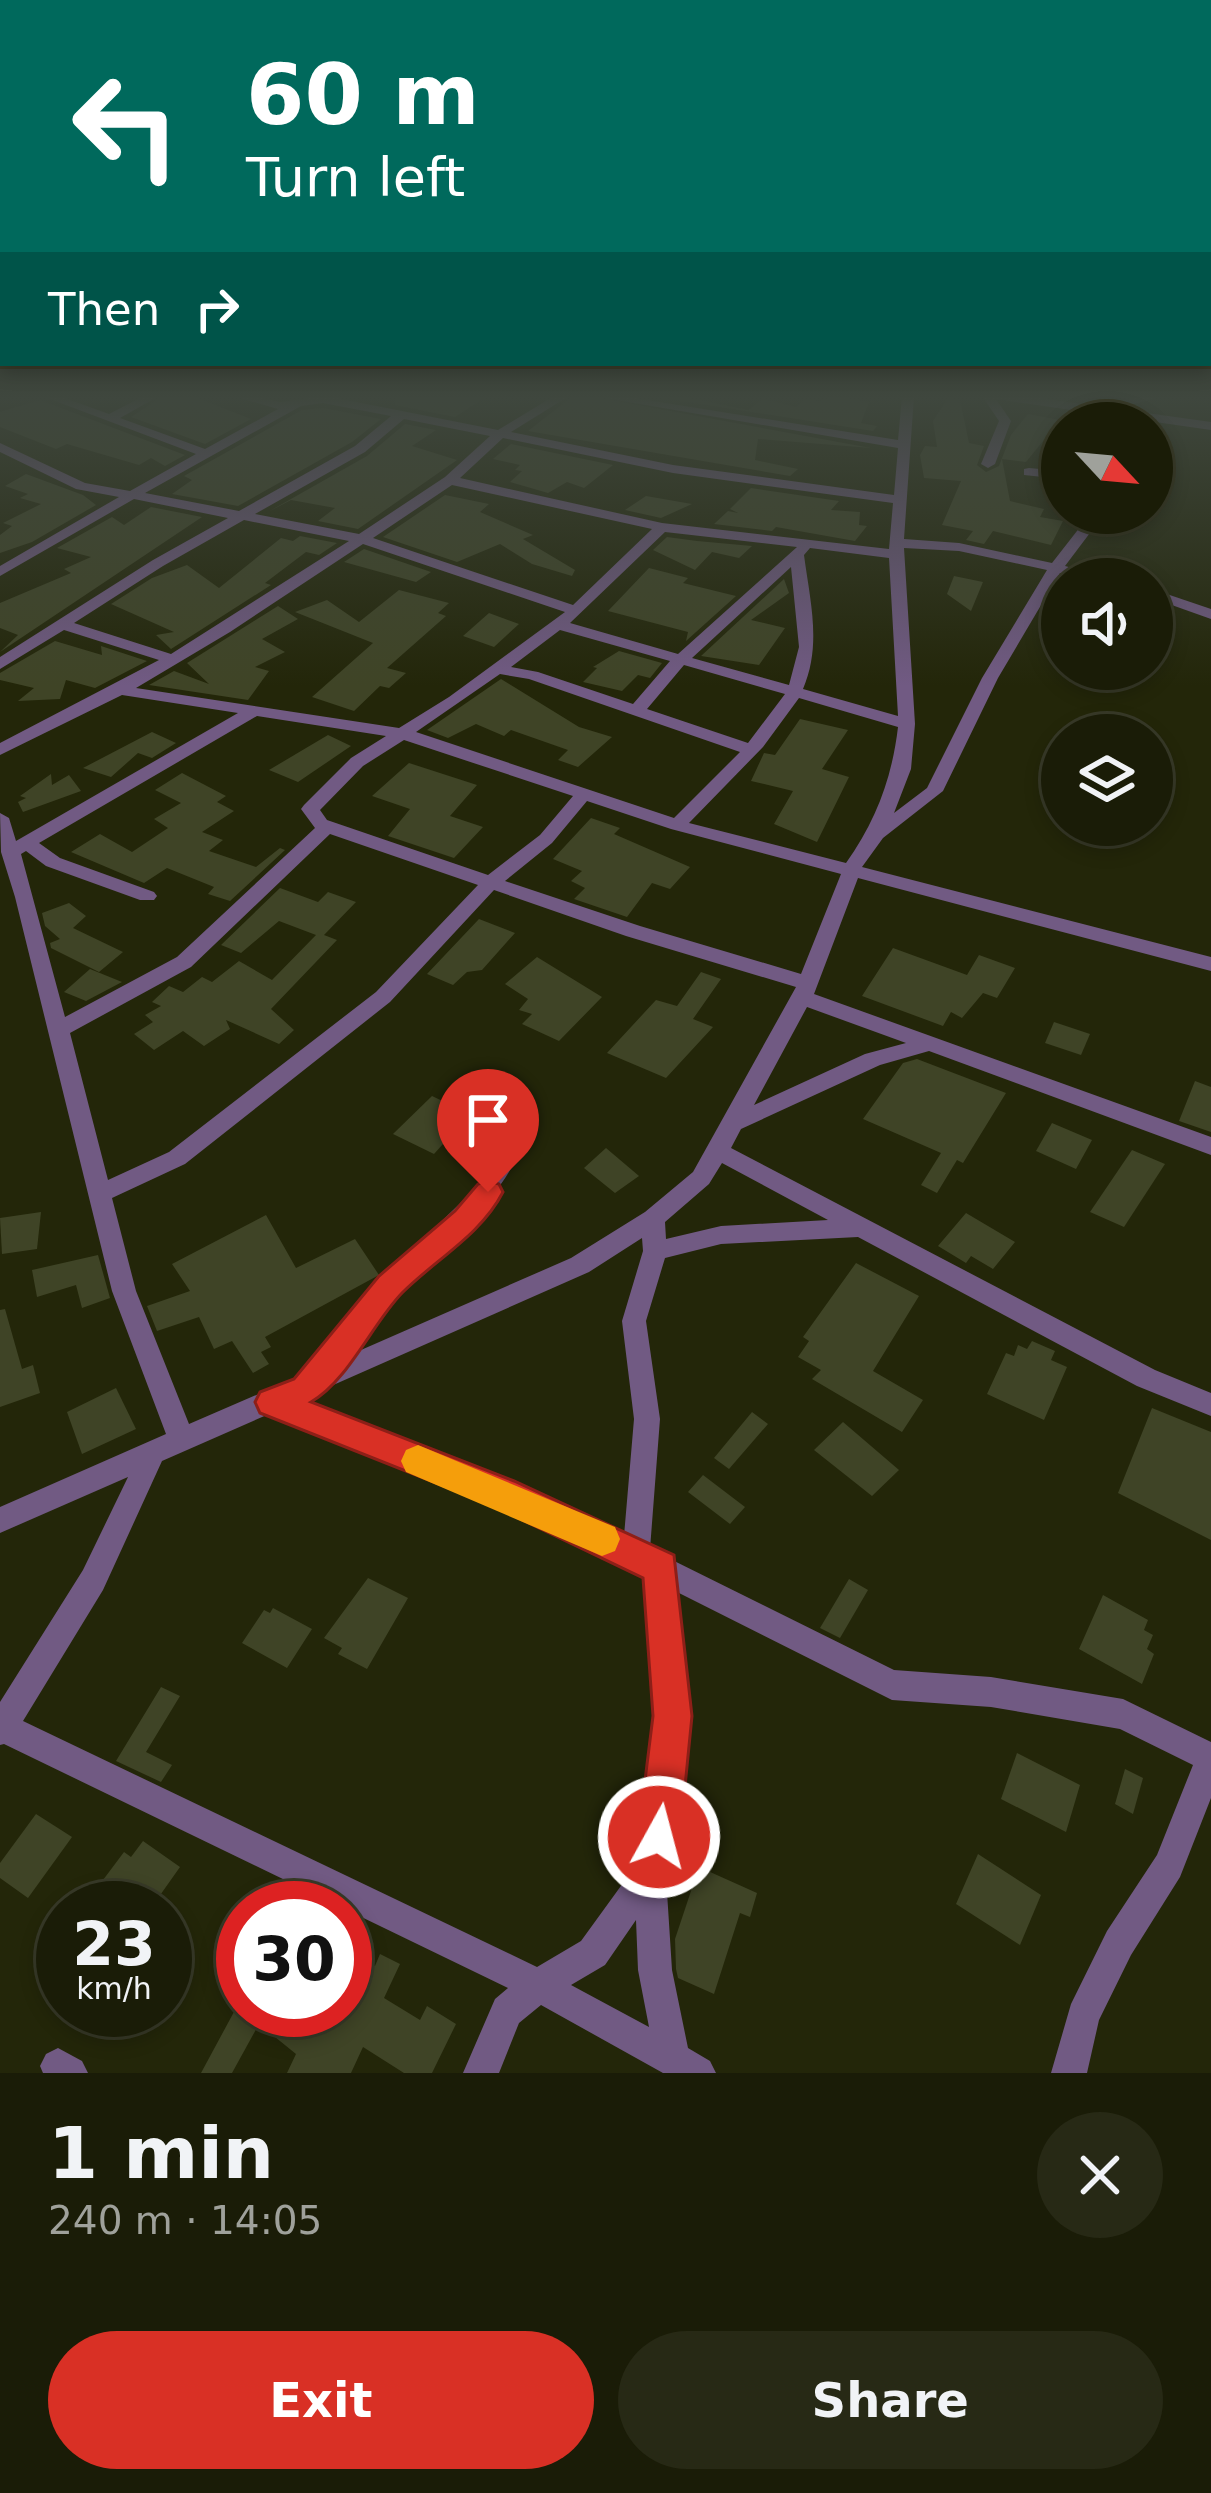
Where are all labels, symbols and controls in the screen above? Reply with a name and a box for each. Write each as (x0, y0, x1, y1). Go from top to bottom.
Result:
text: 60 m (246, 46, 480, 144)
icon: left (48, 48, 204, 204)
text: Turn left (246, 146, 465, 209)
icon: right (184, 276, 250, 342)
text: Then (48, 283, 160, 336)
north arrow (1041, 402, 1173, 534)
map controls (1041, 402, 1173, 846)
button: sound (1041, 558, 1173, 690)
button: layers (1041, 714, 1173, 846)
pin (437, 1069, 539, 1192)
icon: arrive (455, 1087, 521, 1153)
position arrow (596, 1774, 722, 1900)
speed limit sign: 30 (216, 1881, 372, 2037)
text: 23 (72, 1909, 156, 1979)
text: km/h (76, 1971, 152, 2006)
text: 1 min (48, 2111, 274, 2195)
button: close (1037, 2112, 1163, 2238)
text: 240 m · 14:05 (48, 2198, 322, 2243)
button: Exit (48, 2331, 594, 2469)
button: Share (618, 2331, 1163, 2469)

